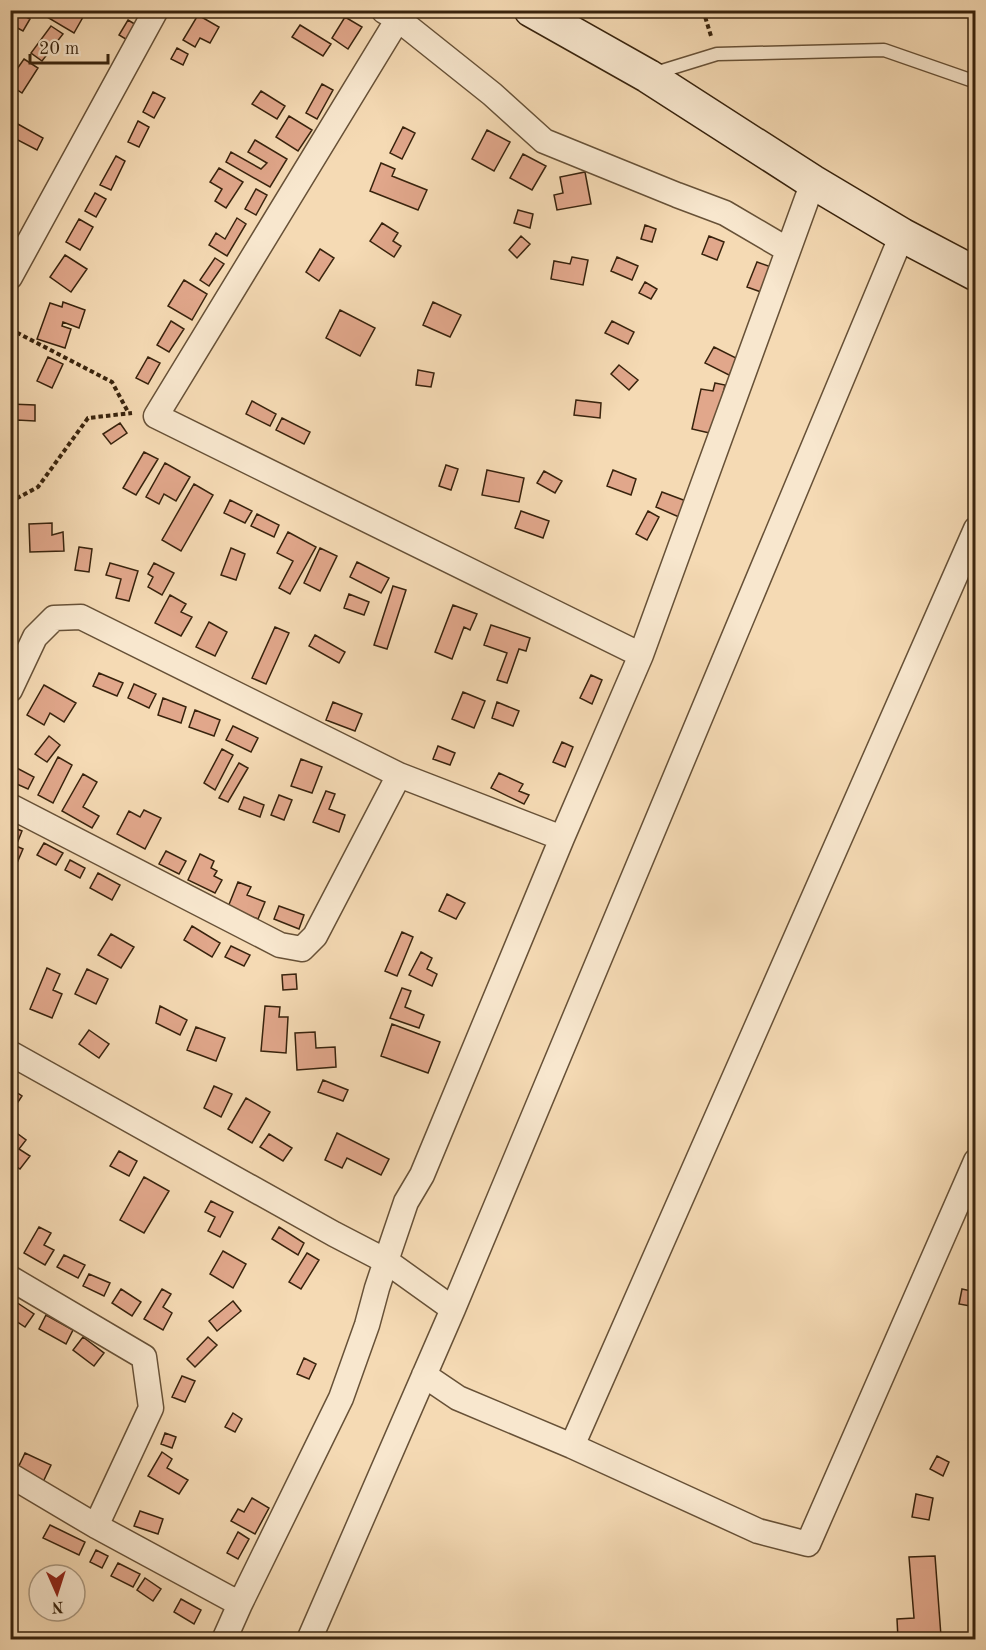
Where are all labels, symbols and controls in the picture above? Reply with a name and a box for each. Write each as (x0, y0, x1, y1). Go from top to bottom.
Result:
scale bar (30, 27, 108, 65)
text: 20 m (39, 40, 79, 58)
north arrow (27, 1563, 87, 1623)
text: N (50, 1598, 64, 1614)

